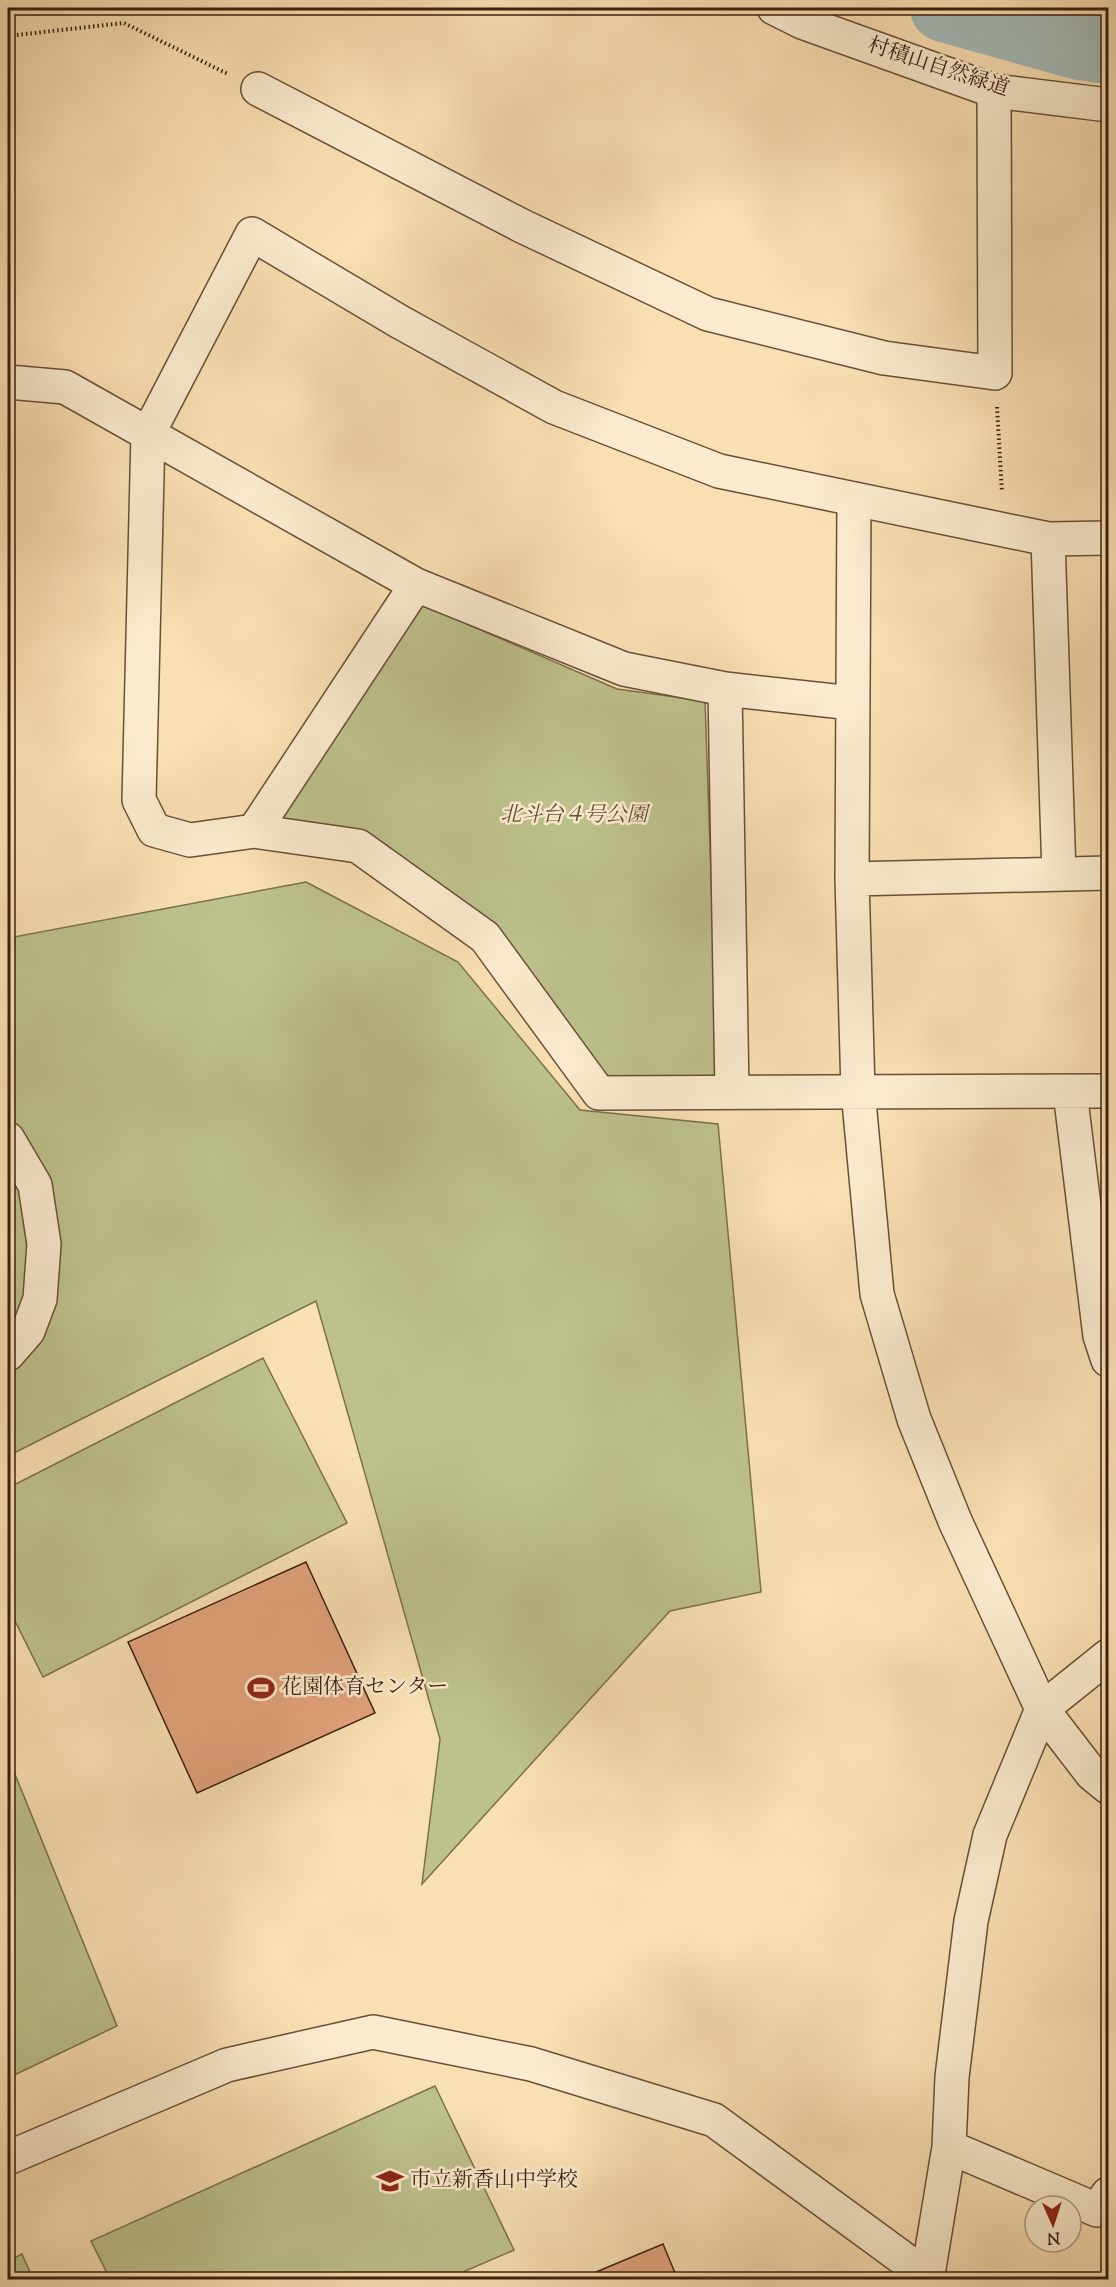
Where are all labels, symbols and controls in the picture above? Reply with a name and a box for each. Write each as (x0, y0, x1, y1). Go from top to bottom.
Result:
street label: 村積山自然緑道 (863, 31, 1013, 105)
park label: 北斗台４号公園 (501, 801, 650, 831)
sports icon: 花園体育センター (246, 1673, 276, 1703)
place label: 花園体育センター (281, 1673, 448, 1703)
school or university icon: 市立新香山中学校 (375, 2166, 405, 2196)
place label: 市立新香山中学校 (410, 2166, 578, 2196)
north arrow (1023, 2194, 1083, 2254)
text: N (1046, 2225, 1061, 2248)

